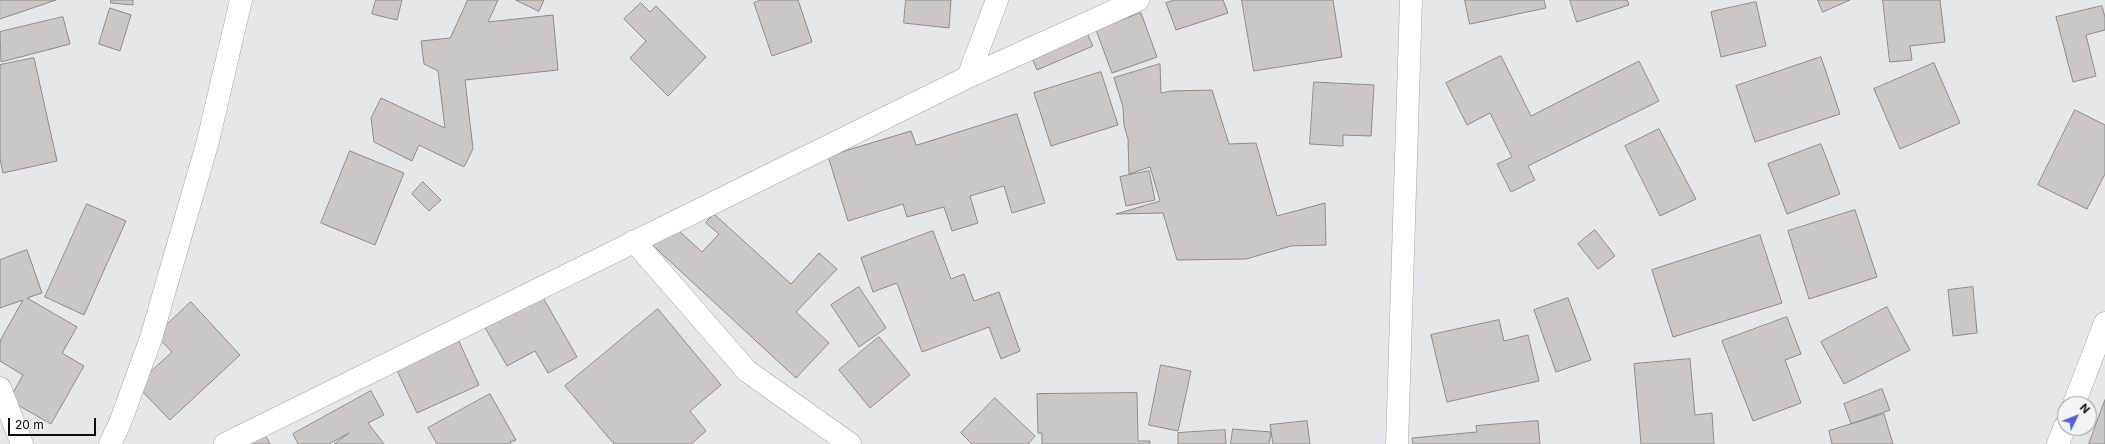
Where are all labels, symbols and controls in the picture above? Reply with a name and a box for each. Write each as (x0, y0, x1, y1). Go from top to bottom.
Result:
north arrow (2057, 396, 2097, 436)
text: N (2077, 401, 2093, 416)
scale bar (10, 410, 98, 436)
text: 20 m (15, 417, 44, 432)

